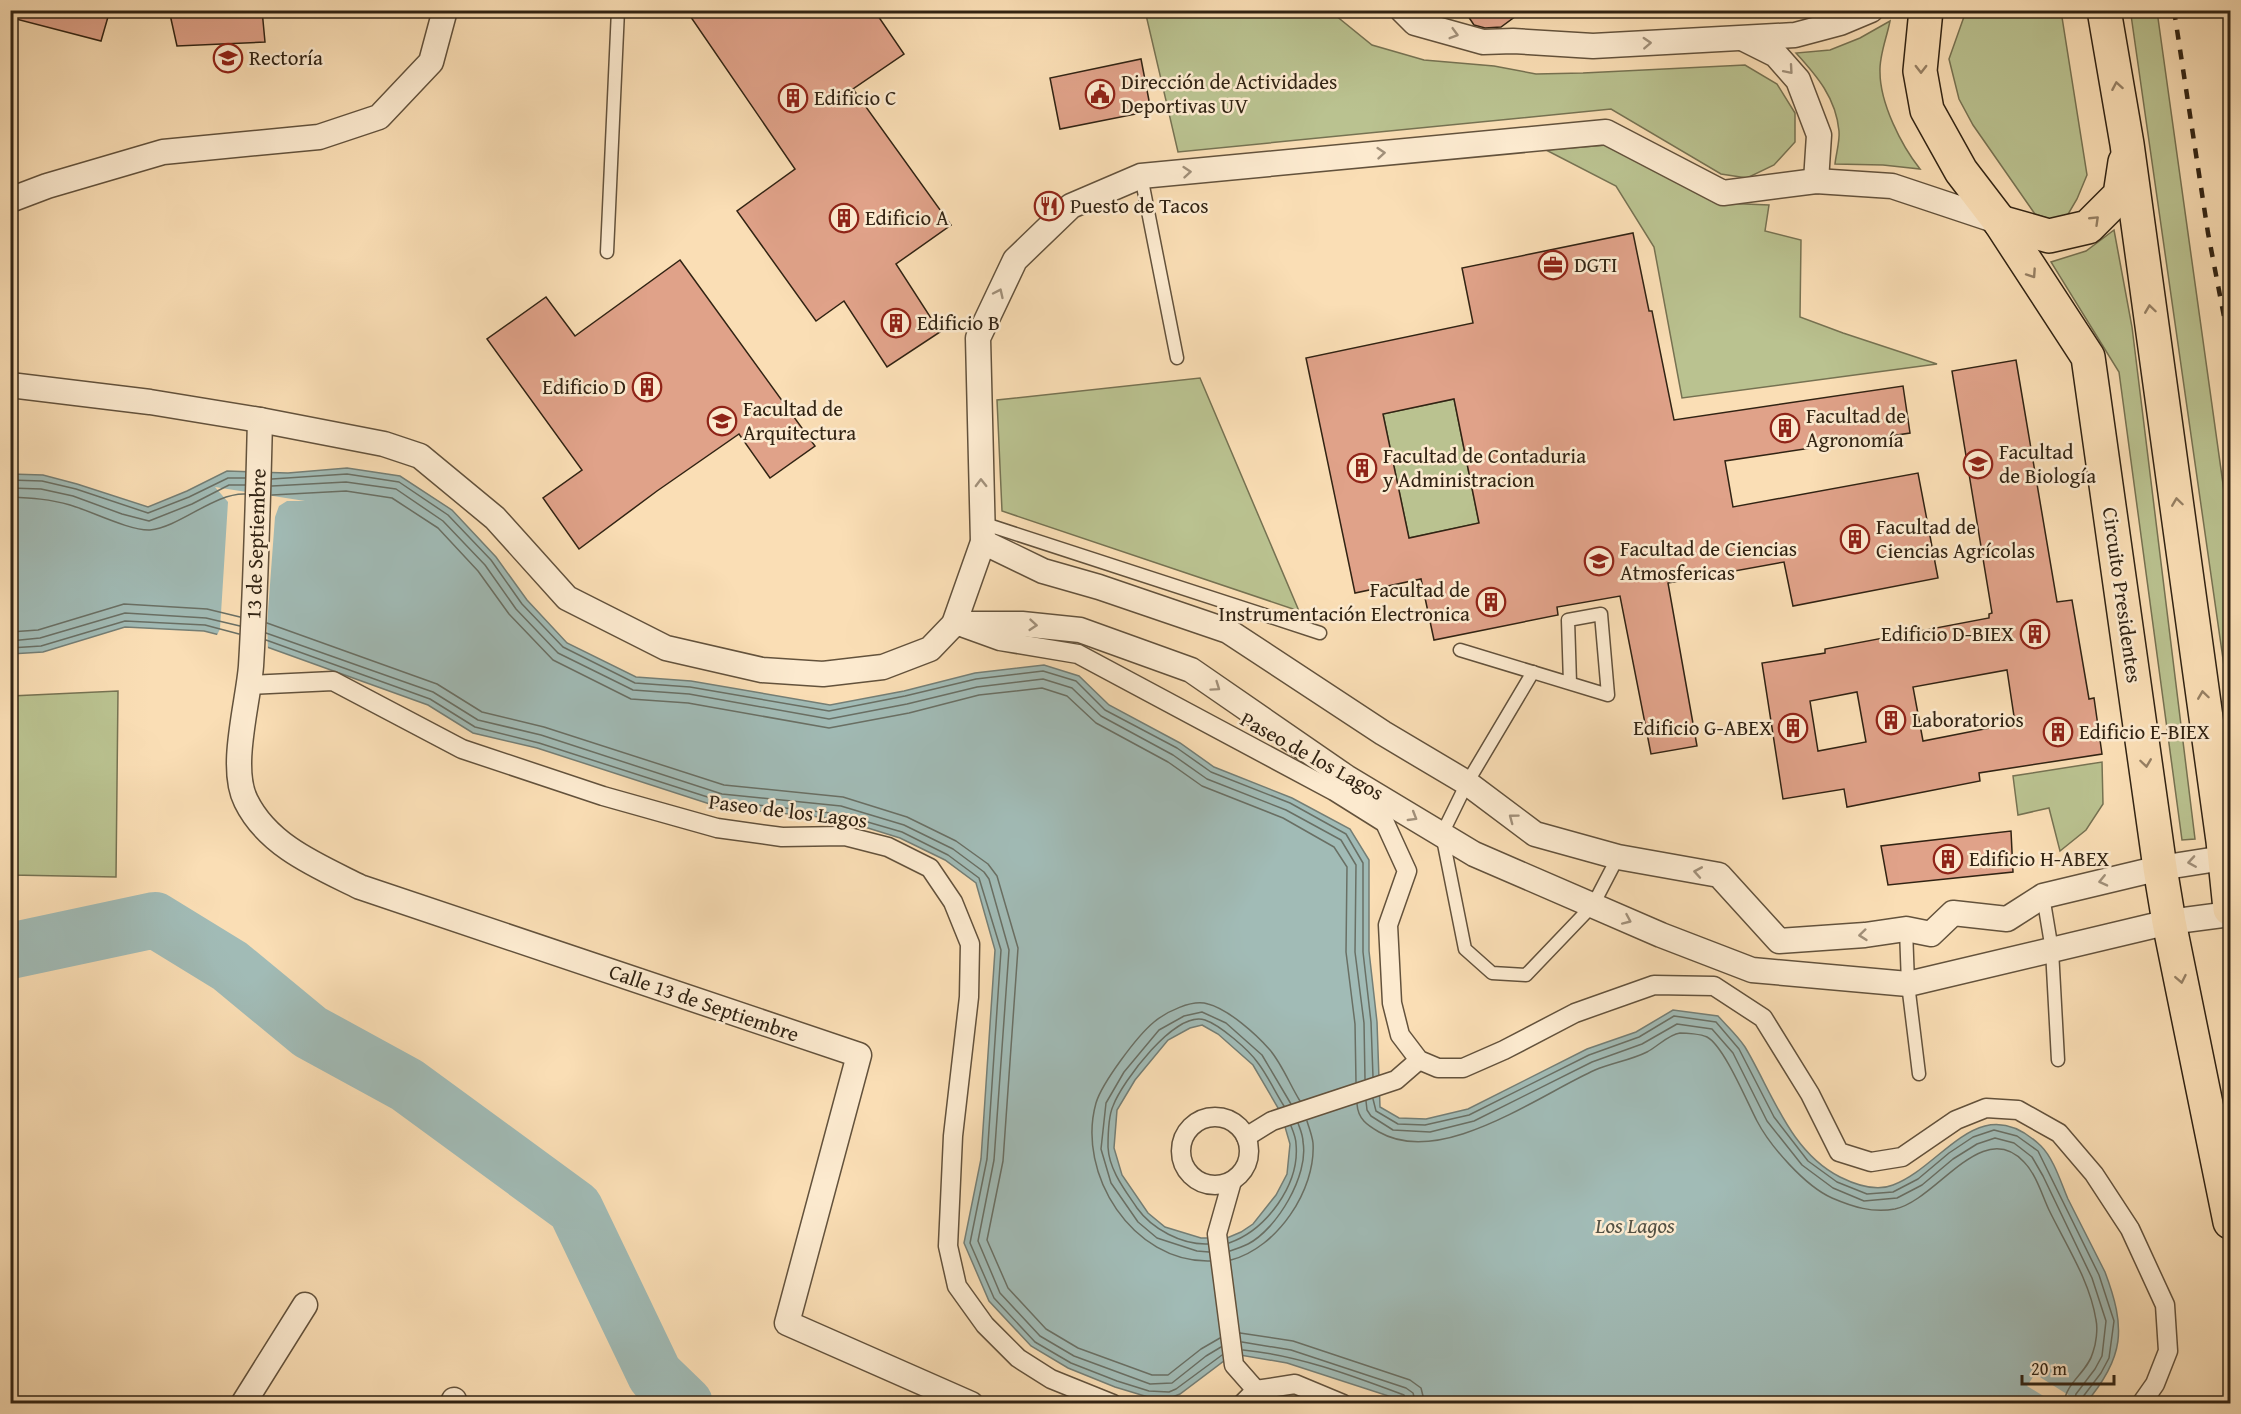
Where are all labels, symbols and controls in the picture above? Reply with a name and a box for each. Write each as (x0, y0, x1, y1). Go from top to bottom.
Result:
one-way arrow (1448, 27, 1459, 39)
one-way arrow (1643, 37, 1652, 50)
school or university icon: Rectoría (212, 42, 244, 74)
place label: Rectoría (249, 42, 323, 73)
one-way arrow (1782, 63, 1793, 74)
one-way arrow (1915, 64, 1927, 73)
place label: Dirección de Actividades Deportivas UV (1121, 66, 1337, 121)
public building icon: Dirección de Actividades Deportivas UV (1084, 78, 1116, 110)
building icon: Edificio C (777, 82, 809, 114)
place label: Edificio C (814, 82, 896, 113)
one-way arrow (2111, 82, 2124, 92)
one-way arrow (1377, 147, 1386, 160)
one-way arrow (1183, 166, 1192, 179)
restaurant icon: Puesto de Tacos (1033, 190, 1065, 222)
place label: Puesto de Tacos (1070, 190, 1209, 221)
building icon: Edificio A (828, 202, 860, 234)
place label: Edificio A (865, 202, 949, 233)
one-way arrow (2088, 216, 2098, 227)
office icon: DGTI (1537, 249, 1569, 281)
place label: DGTI (1574, 249, 1617, 280)
one-way arrow (2025, 267, 2036, 278)
one-way arrow (992, 288, 1004, 299)
one-way arrow (2144, 304, 2156, 313)
building icon: Edificio B (880, 307, 912, 339)
place label: Edificio B (917, 307, 1000, 338)
place label: Edificio D (542, 371, 626, 402)
building icon: Edificio D (631, 371, 663, 403)
place label: Facultad de Arquitectura (743, 393, 856, 448)
place label: Facultad de Agronomía (1806, 400, 1906, 455)
school or university icon: Facultad de Arquitectura (706, 405, 738, 437)
building icon: Facultad de Agronomía (1769, 412, 1801, 444)
place label: Facultad de Biología (1999, 436, 2096, 491)
place label: Facultad de Contaduria y Administracion (1382, 440, 1586, 495)
school or university icon: Facultad de Biología (1962, 448, 1994, 480)
building icon: Facultad de Contaduria y Administracion (1346, 452, 1378, 484)
street label: 13 de Septiembre (237, 468, 274, 620)
one-way arrow (975, 479, 987, 488)
one-way arrow (2171, 497, 2183, 507)
street label: Circuito Presidentes (2095, 505, 2150, 685)
place label: Facultad de Ciencias Agrícolas (1876, 511, 2035, 566)
building icon: Facultad de Ciencias Agrícolas (1839, 523, 1871, 555)
place label: Facultad de Ciencias Atmosfericas (1620, 533, 1797, 588)
school or university icon: Facultad de Ciencias Atmosfericas (1583, 545, 1615, 577)
place label: Facultad de Instrumentación Electronica (1218, 574, 1470, 629)
building icon: Facultad de Instrumentación Electronica (1475, 586, 1507, 618)
one-way arrow (1029, 618, 1038, 631)
place label: Edificio D-BIEX (1881, 618, 2014, 649)
building icon: Edificio D-BIEX (2019, 618, 2051, 650)
one-way arrow (1209, 680, 1220, 691)
one-way arrow (2198, 690, 2210, 700)
street label: Paseo de los Lagos (1235, 703, 1390, 808)
building icon: Laboratorios (1875, 704, 1907, 736)
place label: Laboratorios (1912, 704, 2024, 735)
place label: Edificio G-ABEX (1633, 712, 1772, 743)
building icon: Edificio G-ABEX (1777, 712, 1809, 744)
building icon: Edificio E-BIEX (2042, 716, 2074, 748)
place label: Edificio E-BIEX (2079, 716, 2210, 747)
one-way arrow (2139, 758, 2151, 767)
street label: Paseo de los Lagos (707, 785, 869, 836)
one-way arrow (1407, 810, 1417, 822)
one-way arrow (1509, 814, 1520, 825)
building icon: Edificio H-ABEX (1932, 843, 1964, 875)
place label: Edificio H-ABEX (1969, 843, 2109, 874)
one-way arrow (2188, 856, 2197, 868)
one-way arrow (1693, 866, 1703, 878)
one-way arrow (2099, 874, 2109, 887)
one-way arrow (1620, 912, 1631, 924)
one-way arrow (1859, 928, 1868, 941)
street label: Calle 13 de Septiembre (605, 955, 803, 1050)
one-way arrow (2174, 974, 2187, 984)
water label: Los Lagos (1594, 1209, 1675, 1241)
scale bar (2022, 1348, 2114, 1386)
text: 20 m (2031, 1355, 2067, 1382)

